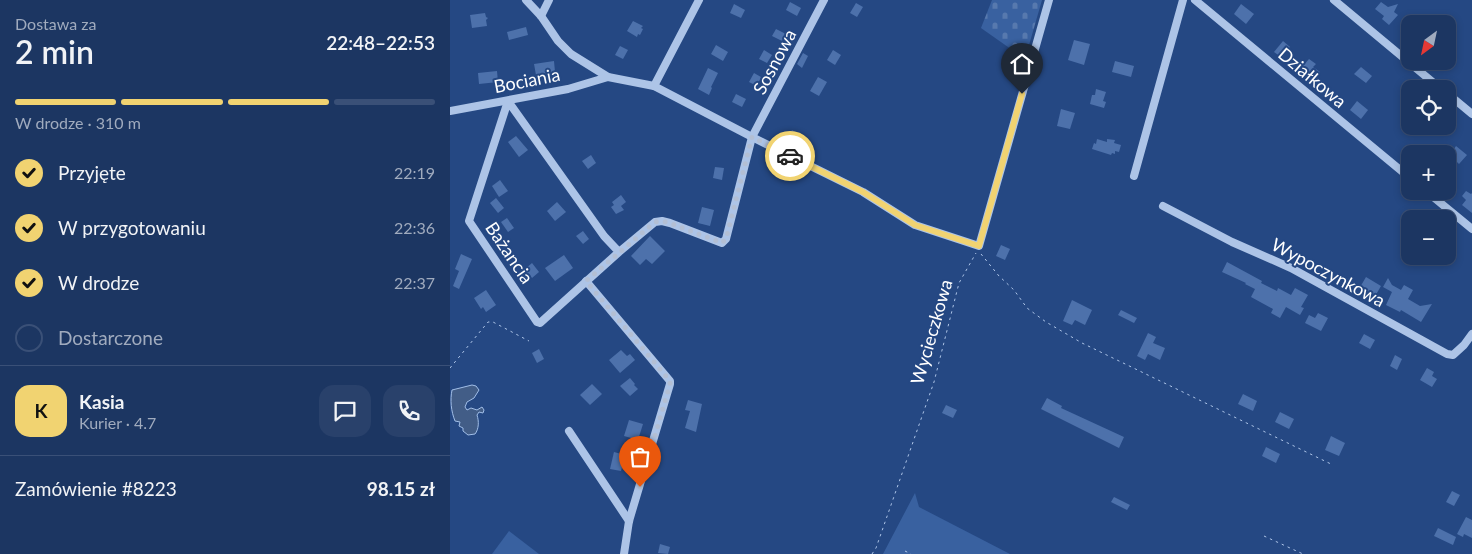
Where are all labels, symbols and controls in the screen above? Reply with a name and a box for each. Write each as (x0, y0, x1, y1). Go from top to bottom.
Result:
text: Dostawa za (15, 14, 96, 33)
north arrow (1401, 15, 1456, 70)
map controls (1401, 15, 1456, 265)
street label: Sosnowa (748, 25, 800, 98)
text: 22:48–22:53 (326, 31, 435, 54)
text: 2 min (15, 32, 94, 71)
street label: Działkowa (1274, 42, 1351, 112)
pin (1001, 43, 1043, 94)
icon: home (1008, 50, 1036, 78)
street label: Bociania (492, 63, 562, 97)
button: locate (1401, 80, 1456, 135)
text: W drodze · 310 m (15, 113, 141, 132)
courier (765, 131, 815, 181)
icon: car (776, 142, 804, 170)
button: + (1401, 145, 1456, 200)
icon: check (15, 159, 43, 187)
text: Przyjęte (58, 161, 126, 184)
text: 22:19 (394, 163, 435, 182)
button: − (1401, 210, 1456, 265)
icon: check (15, 214, 43, 242)
text: W przygotowaniu (58, 216, 206, 239)
text: 22:36 (394, 218, 435, 237)
street label: Bażancia (481, 218, 538, 287)
street label: Wypoczynkowa (1268, 233, 1389, 311)
icon: check (15, 269, 43, 297)
text: W drodze (58, 271, 139, 294)
text: 22:37 (394, 273, 435, 292)
street label: Wycieczkowa (906, 277, 957, 387)
text: Dostarczone (58, 326, 163, 349)
button: chat (319, 385, 371, 437)
button: phone (383, 385, 435, 437)
text: Kasia (79, 390, 124, 413)
text: K (34, 399, 48, 422)
text: Kurier · 4.7 (79, 413, 156, 432)
pin (619, 436, 661, 487)
icon: bag (626, 443, 654, 471)
text: Zamówienie #8223 (15, 477, 177, 500)
text: 98.15 zł (367, 477, 435, 500)

